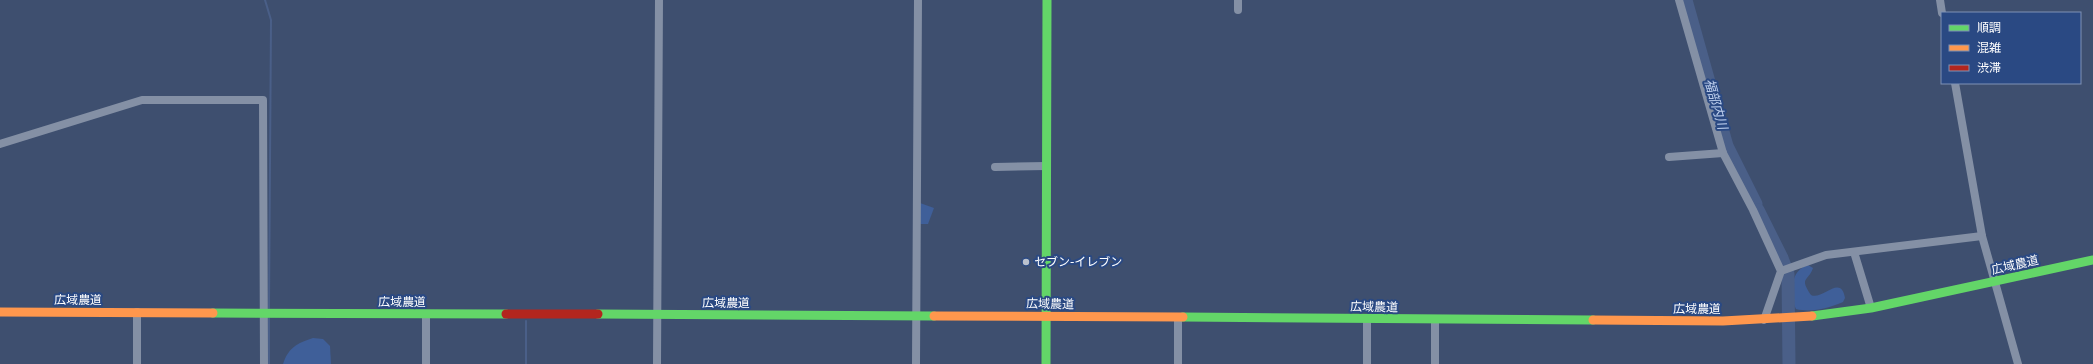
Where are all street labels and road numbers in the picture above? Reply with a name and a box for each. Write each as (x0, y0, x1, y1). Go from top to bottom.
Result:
street label: 広域農道 (1990, 253, 2040, 277)
street label: 広域農道 (54, 293, 102, 307)
street label: 広域農道 (378, 295, 426, 309)
street label: 広域農道 (702, 296, 750, 310)
street label: 広域農道 (1026, 297, 1074, 311)
street label: 広域農道 (1350, 300, 1398, 314)
street label: 広域農道 (1673, 302, 1721, 316)

